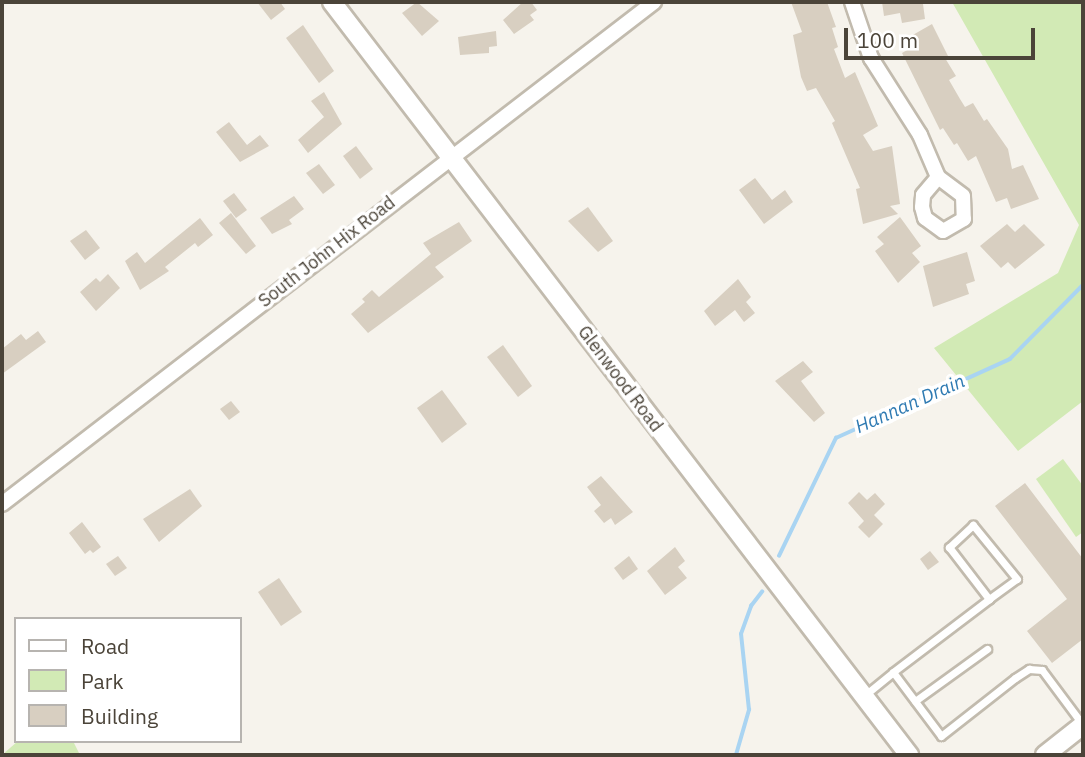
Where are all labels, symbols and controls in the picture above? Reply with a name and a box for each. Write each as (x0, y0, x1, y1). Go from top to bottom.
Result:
scale bar (847, 14, 1038, 58)
text: 100 m (857, 26, 918, 54)
street label: South John Hix Road (254, 192, 400, 312)
street label: Glenwood Road (573, 322, 667, 436)
water label: Hannan Drain (852, 370, 968, 438)
legend (14, 617, 242, 743)
text: Road (81, 632, 129, 660)
text: Park (81, 667, 124, 695)
text: Building (81, 702, 158, 730)

